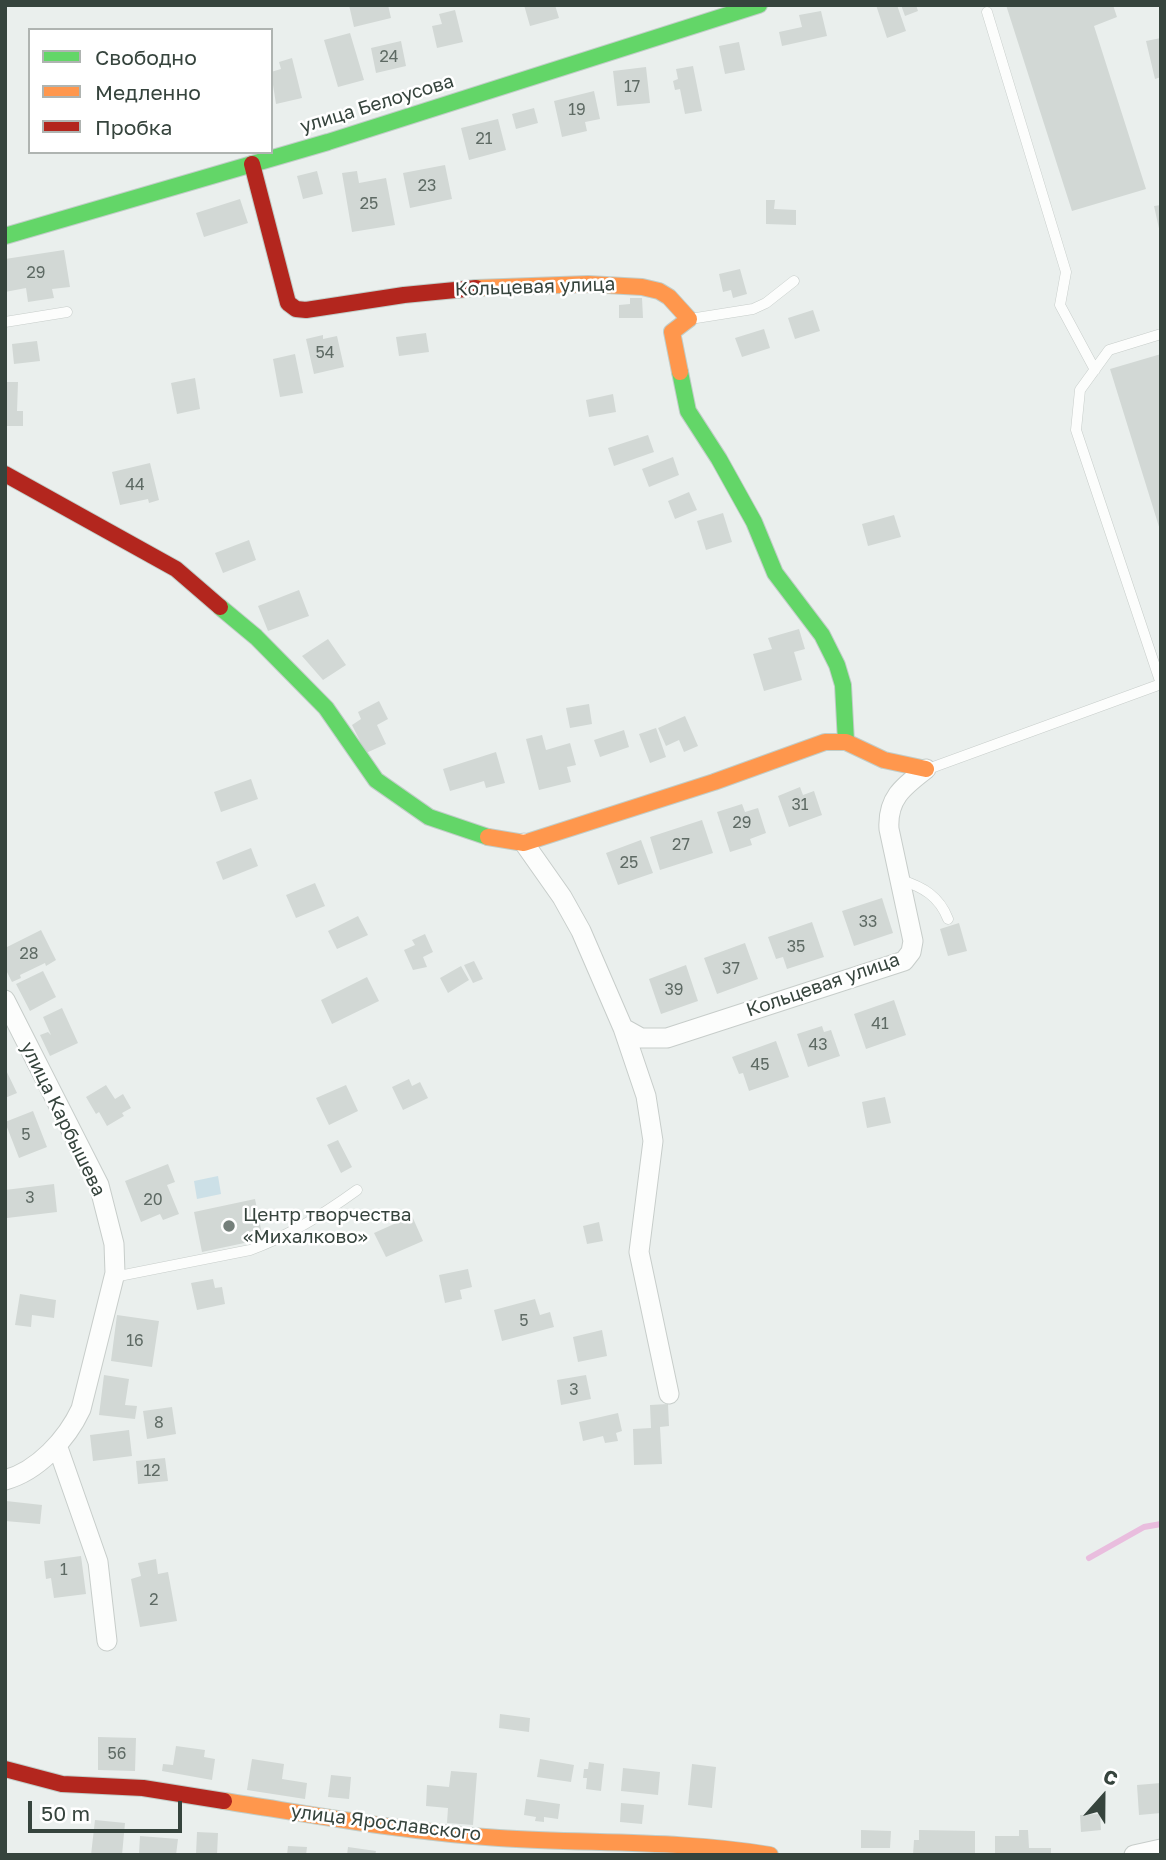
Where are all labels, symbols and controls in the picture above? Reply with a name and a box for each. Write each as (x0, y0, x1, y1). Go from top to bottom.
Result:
legend (28, 28, 273, 154)
text: Свободно (95, 44, 197, 70)
house number: 24 (379, 47, 399, 67)
street label: улица Белоусова (297, 70, 457, 138)
house number: 17 (624, 77, 640, 97)
text: Медленно (95, 79, 201, 105)
house number: 19 (568, 100, 586, 120)
text: Пробка (95, 114, 173, 140)
house number: 21 (475, 129, 493, 149)
house number: 23 (418, 176, 436, 196)
house number: 25 (360, 194, 378, 214)
house number: 29 (27, 263, 45, 283)
street label: Кольцевая улица (454, 273, 616, 301)
house number: 54 (315, 343, 335, 363)
house number: 44 (125, 475, 145, 495)
house number: 31 (791, 795, 809, 815)
house number: 29 (733, 813, 751, 833)
house number: 27 (672, 835, 690, 855)
house number: 25 (620, 853, 638, 873)
house number: 33 (859, 912, 877, 932)
house number: 35 (787, 937, 805, 957)
house number: 28 (19, 944, 39, 964)
street label: Кольцевая улица (743, 948, 903, 1022)
house number: 37 (722, 959, 740, 979)
house number: 39 (664, 980, 684, 1000)
house number: 41 (871, 1014, 889, 1034)
house number: 43 (808, 1035, 828, 1055)
street label: улица Карбышева (16, 1038, 110, 1200)
house number: 45 (750, 1055, 770, 1075)
house number: 5 (21, 1125, 31, 1145)
house number: 3 (25, 1188, 35, 1208)
house number: 20 (143, 1190, 163, 1210)
place label: Центр творчества «Михалково» (243, 1204, 412, 1248)
marker: Центр творчества «Михалково» (221, 1218, 237, 1234)
house number: 5 (519, 1311, 529, 1331)
house number: 16 (126, 1331, 144, 1351)
house number: 3 (569, 1380, 579, 1400)
house number: 8 (154, 1413, 164, 1433)
house number: 12 (143, 1461, 161, 1481)
house number: 1 (60, 1560, 68, 1580)
house number: 2 (149, 1590, 159, 1610)
house number: 56 (108, 1744, 126, 1764)
north arrow (1068, 1762, 1138, 1832)
text: С (1100, 1764, 1121, 1790)
scale bar (32, 1786, 186, 1830)
text: 50 m (41, 1800, 90, 1826)
street label: улица Ярославского (289, 1800, 483, 1846)

